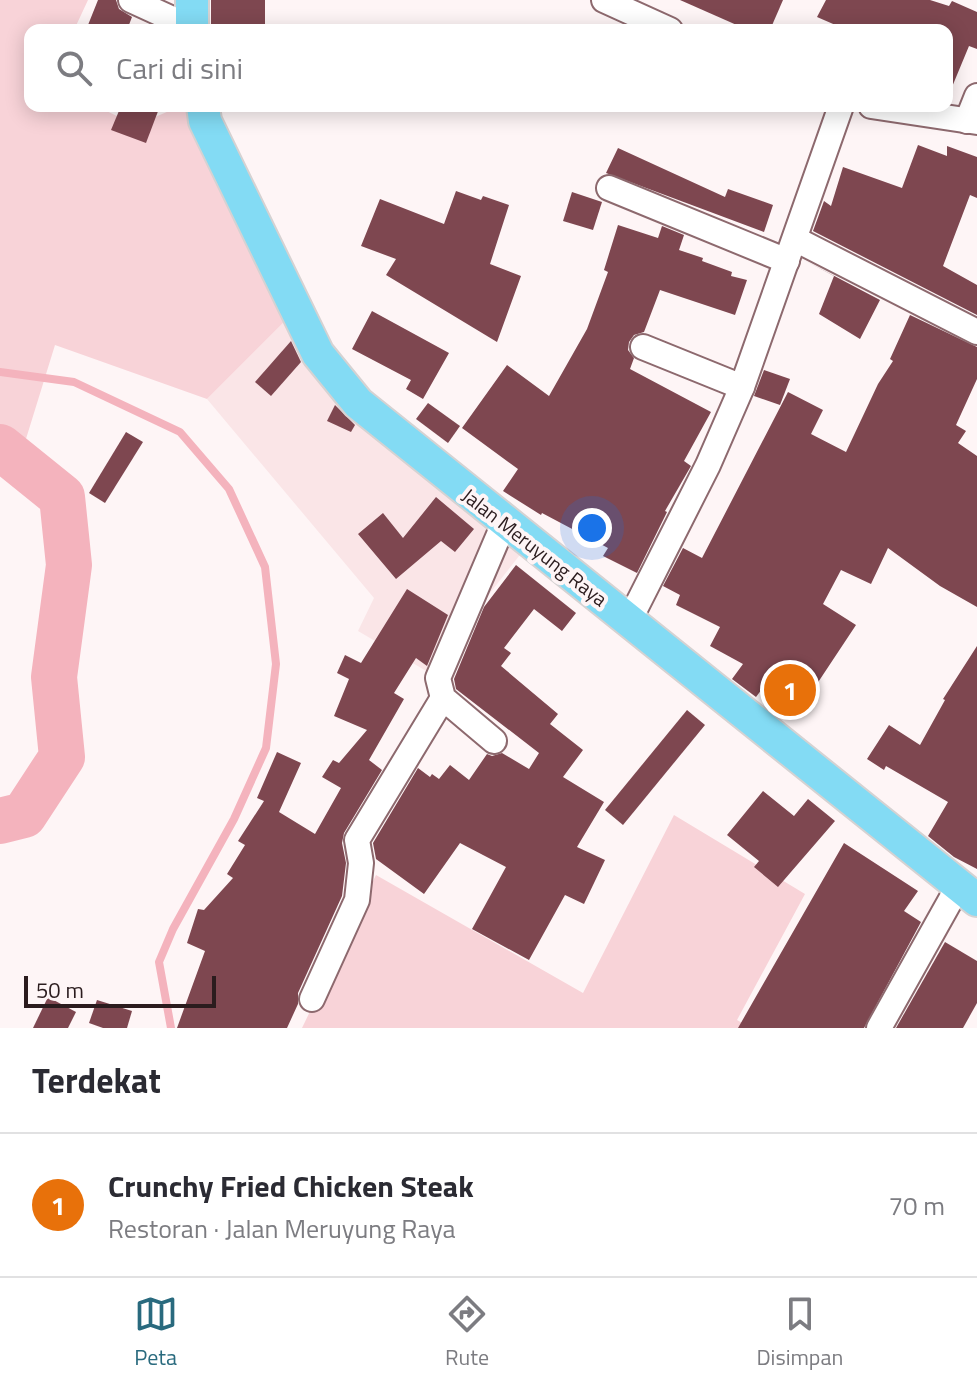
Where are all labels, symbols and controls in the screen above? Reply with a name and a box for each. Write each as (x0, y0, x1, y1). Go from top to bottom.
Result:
search box (24, 24, 953, 112)
text: Cari di sini (116, 45, 243, 91)
icon: search (52, 46, 96, 90)
street label: Jalan Meruyung Raya (456, 480, 614, 614)
your location (572, 508, 612, 548)
pin: 1 (764, 660, 816, 720)
scale bar (24, 972, 216, 1008)
text: 50 m (36, 973, 84, 1007)
text: Terdekat (32, 1054, 161, 1106)
text: Crunchy Fried Chicken Steak (108, 1163, 474, 1209)
text: 1 (51, 1186, 65, 1225)
text: 70 m (888, 1186, 945, 1225)
text: Restoran · Jalan Meruyung Raya (108, 1209, 456, 1248)
tab: Peta (134, 1292, 178, 1374)
tab: Rute (445, 1292, 489, 1374)
tab: Disimpan (756, 1292, 843, 1374)

